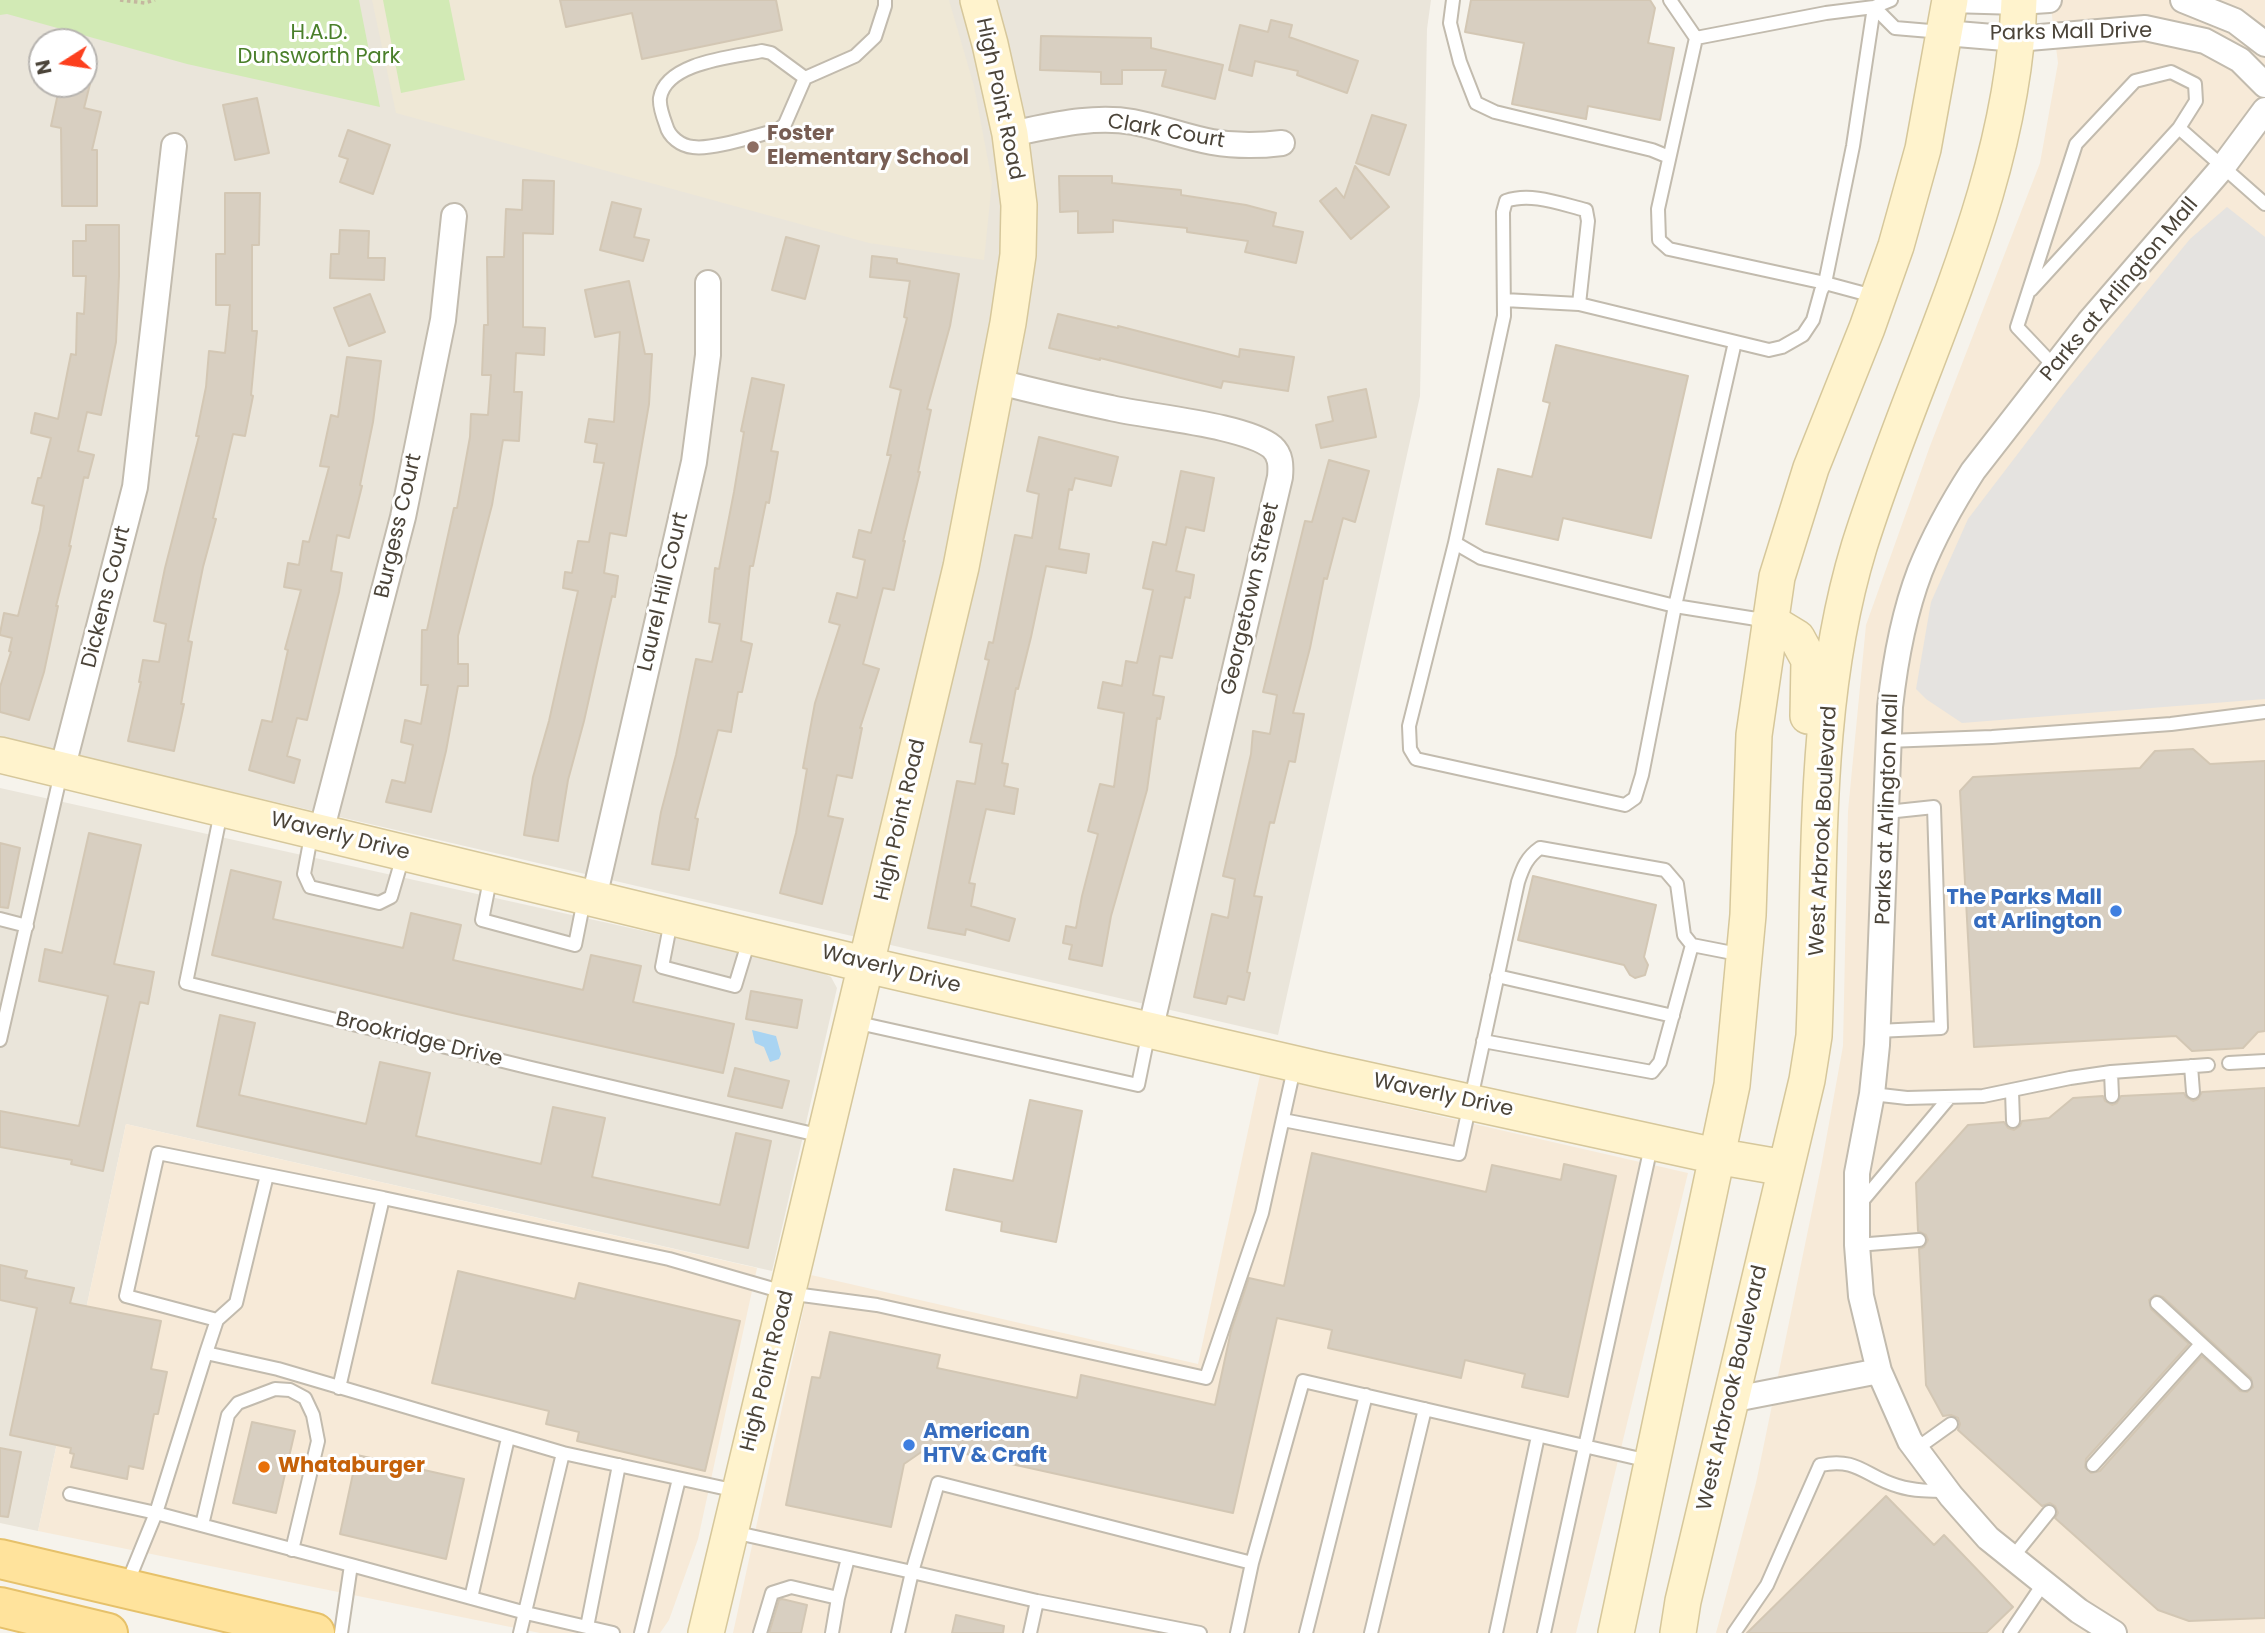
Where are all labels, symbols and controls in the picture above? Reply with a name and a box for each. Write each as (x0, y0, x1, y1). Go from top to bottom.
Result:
street label: High Point Road (970, 16, 1028, 182)
street label: Parks Mall Drive (1990, 19, 2152, 47)
park label: H.A.D. Dunsworth Park (238, 21, 400, 71)
north arrow (28, 28, 98, 98)
text: N (29, 57, 59, 77)
street label: Clark Court (1106, 109, 1226, 155)
place label: Foster Elementary School (767, 122, 969, 172)
marker: Foster Elementary School (745, 139, 761, 155)
street label: Parks at Arlington Mall (2036, 193, 2204, 387)
street label: Burgess Court (370, 451, 428, 601)
street label: Georgetown Street (1217, 500, 1285, 698)
street label: Laurel Hill Court (633, 510, 695, 674)
street label: Dickens Court (77, 524, 137, 670)
street label: Parks at Arlington Mall (1871, 693, 1905, 925)
street label: West Arbrook Boulevard (1805, 705, 1843, 957)
street label: High Point Road (870, 737, 932, 903)
street label: Waverly Drive (268, 808, 412, 866)
place label: The Parks Mall at Arlington (1947, 886, 2102, 936)
marker: The Parks Mall at Arlington (2108, 903, 2124, 919)
street label: Waverly Drive (819, 941, 963, 999)
street label: Brookridge Drive (333, 1007, 505, 1073)
street label: Waverly Drive (1371, 1069, 1515, 1123)
street label: West Arbrook Boulevard (1692, 1263, 1774, 1513)
street label: High Point Road (736, 1288, 800, 1454)
place label: American HTV & Craft (923, 1420, 1047, 1470)
marker: American HTV & Craft (901, 1437, 917, 1453)
place label: Whataburger (278, 1454, 425, 1480)
marker: Whataburger (256, 1459, 272, 1475)

